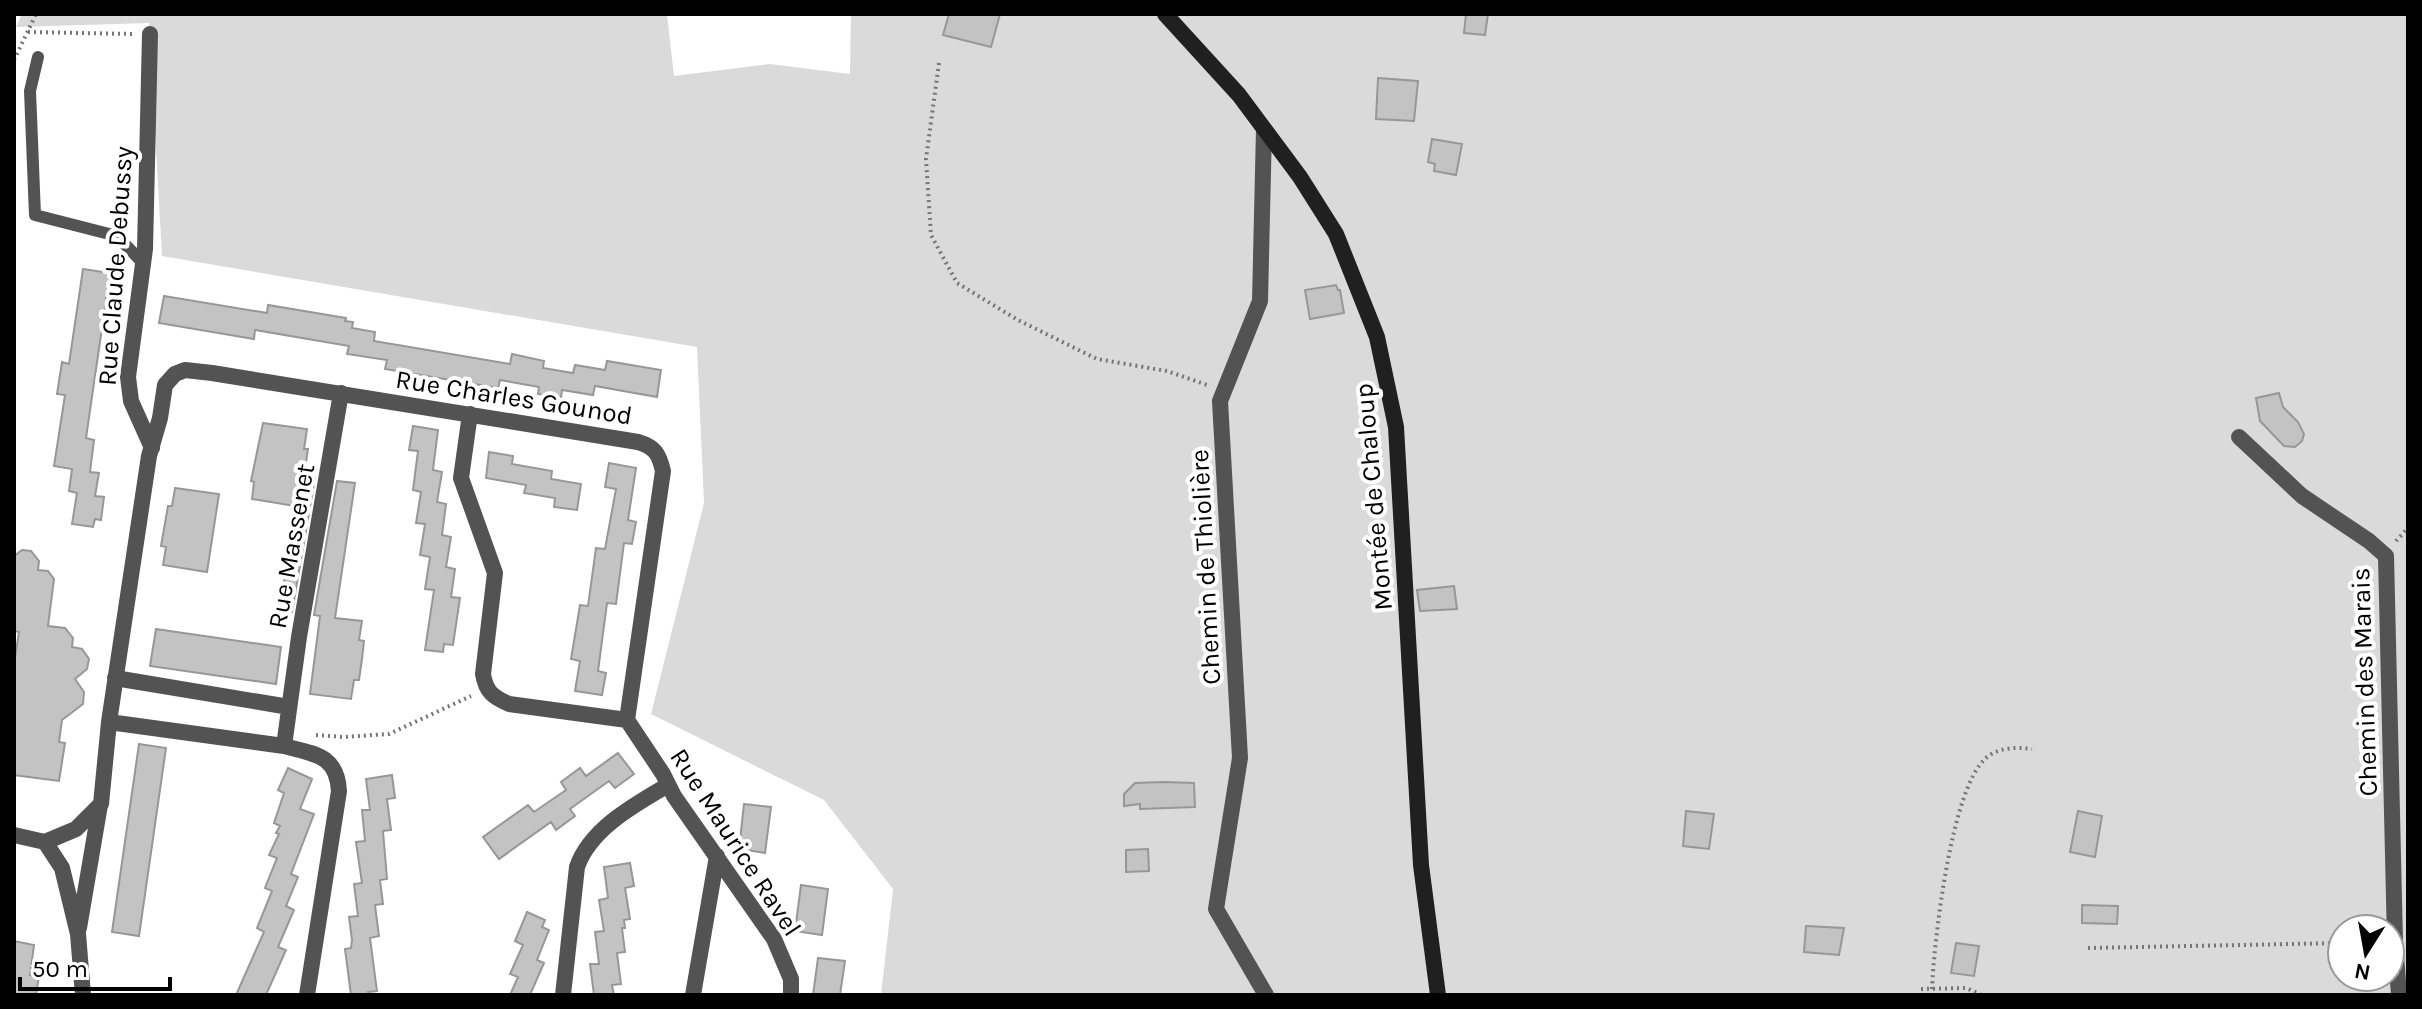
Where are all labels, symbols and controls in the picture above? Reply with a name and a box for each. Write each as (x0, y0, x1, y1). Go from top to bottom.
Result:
street label: Rue Claude Debussy (92, 145, 139, 387)
street label: Rue Charles Gounod (393, 363, 634, 431)
street label: Montée de Chaloup (1348, 382, 1399, 612)
street label: Chemin de Thiolière (1184, 449, 1227, 685)
street label: Rue Massenet (262, 461, 321, 631)
street label: Chemin des Marais (2345, 567, 2384, 797)
street label: Rue Maurice Ravel (663, 743, 808, 942)
north arrow (2326, 913, 2406, 993)
scale bar (20, 941, 170, 991)
text: 50 m (32, 955, 88, 983)
text: N (2352, 957, 2373, 986)

